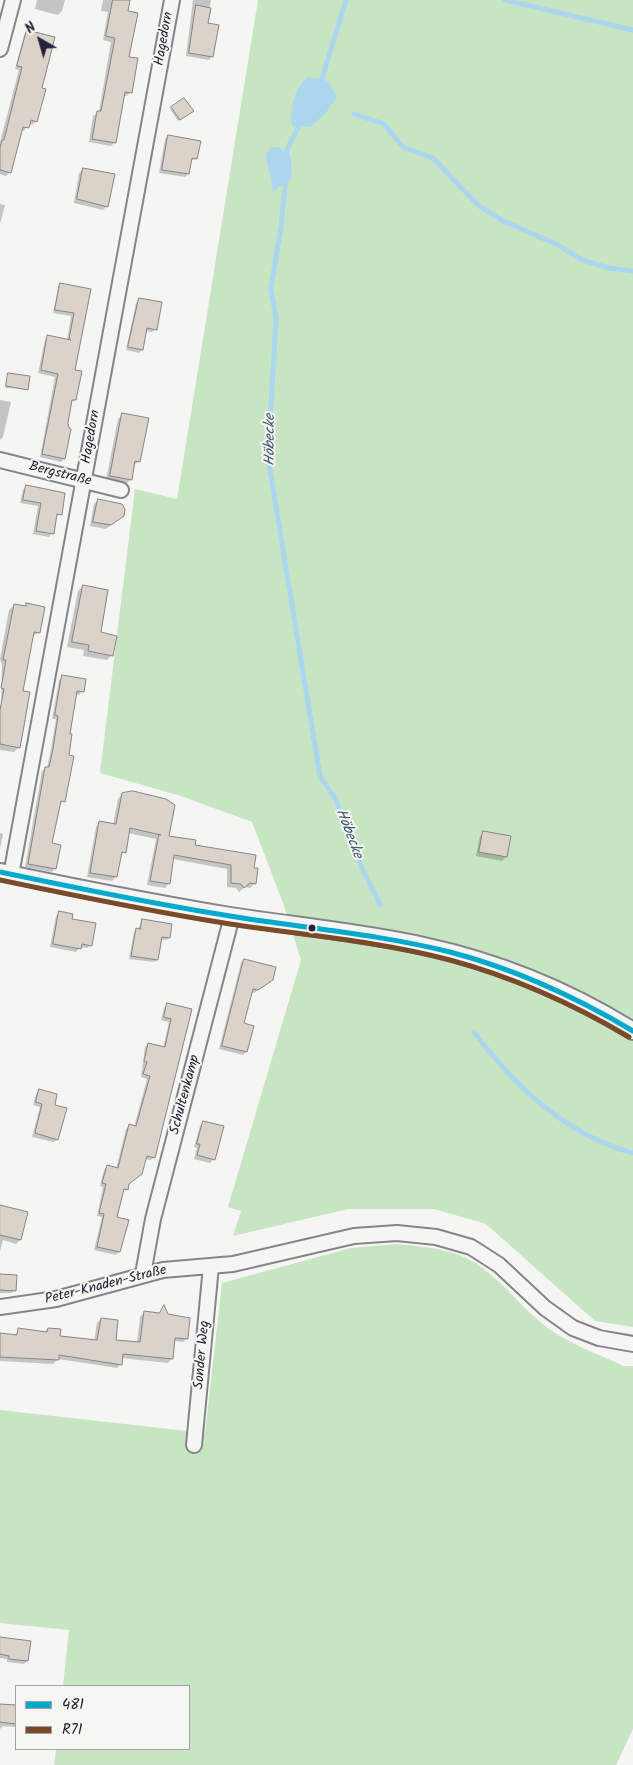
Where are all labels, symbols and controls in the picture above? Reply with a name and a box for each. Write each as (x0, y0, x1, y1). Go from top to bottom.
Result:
street label: Hagedorn (152, 11, 178, 67)
north arrow (15, 15, 65, 65)
text: N (21, 17, 41, 40)
street label: Hagedorn (79, 409, 105, 465)
water label: Höbecke (262, 414, 280, 466)
street label: Bergstraße (27, 459, 93, 491)
water label: Höbecke (330, 807, 366, 861)
unlabelled marker (307, 923, 317, 933)
street label: Schultenkamp (167, 1053, 205, 1137)
street label: Peter-Knaden-Straße (43, 1263, 169, 1309)
street label: Sonder Weg (192, 1320, 214, 1390)
legend (15, 1685, 190, 1750)
text: 481 (62, 1693, 84, 1717)
text: R71 (62, 1718, 82, 1742)

